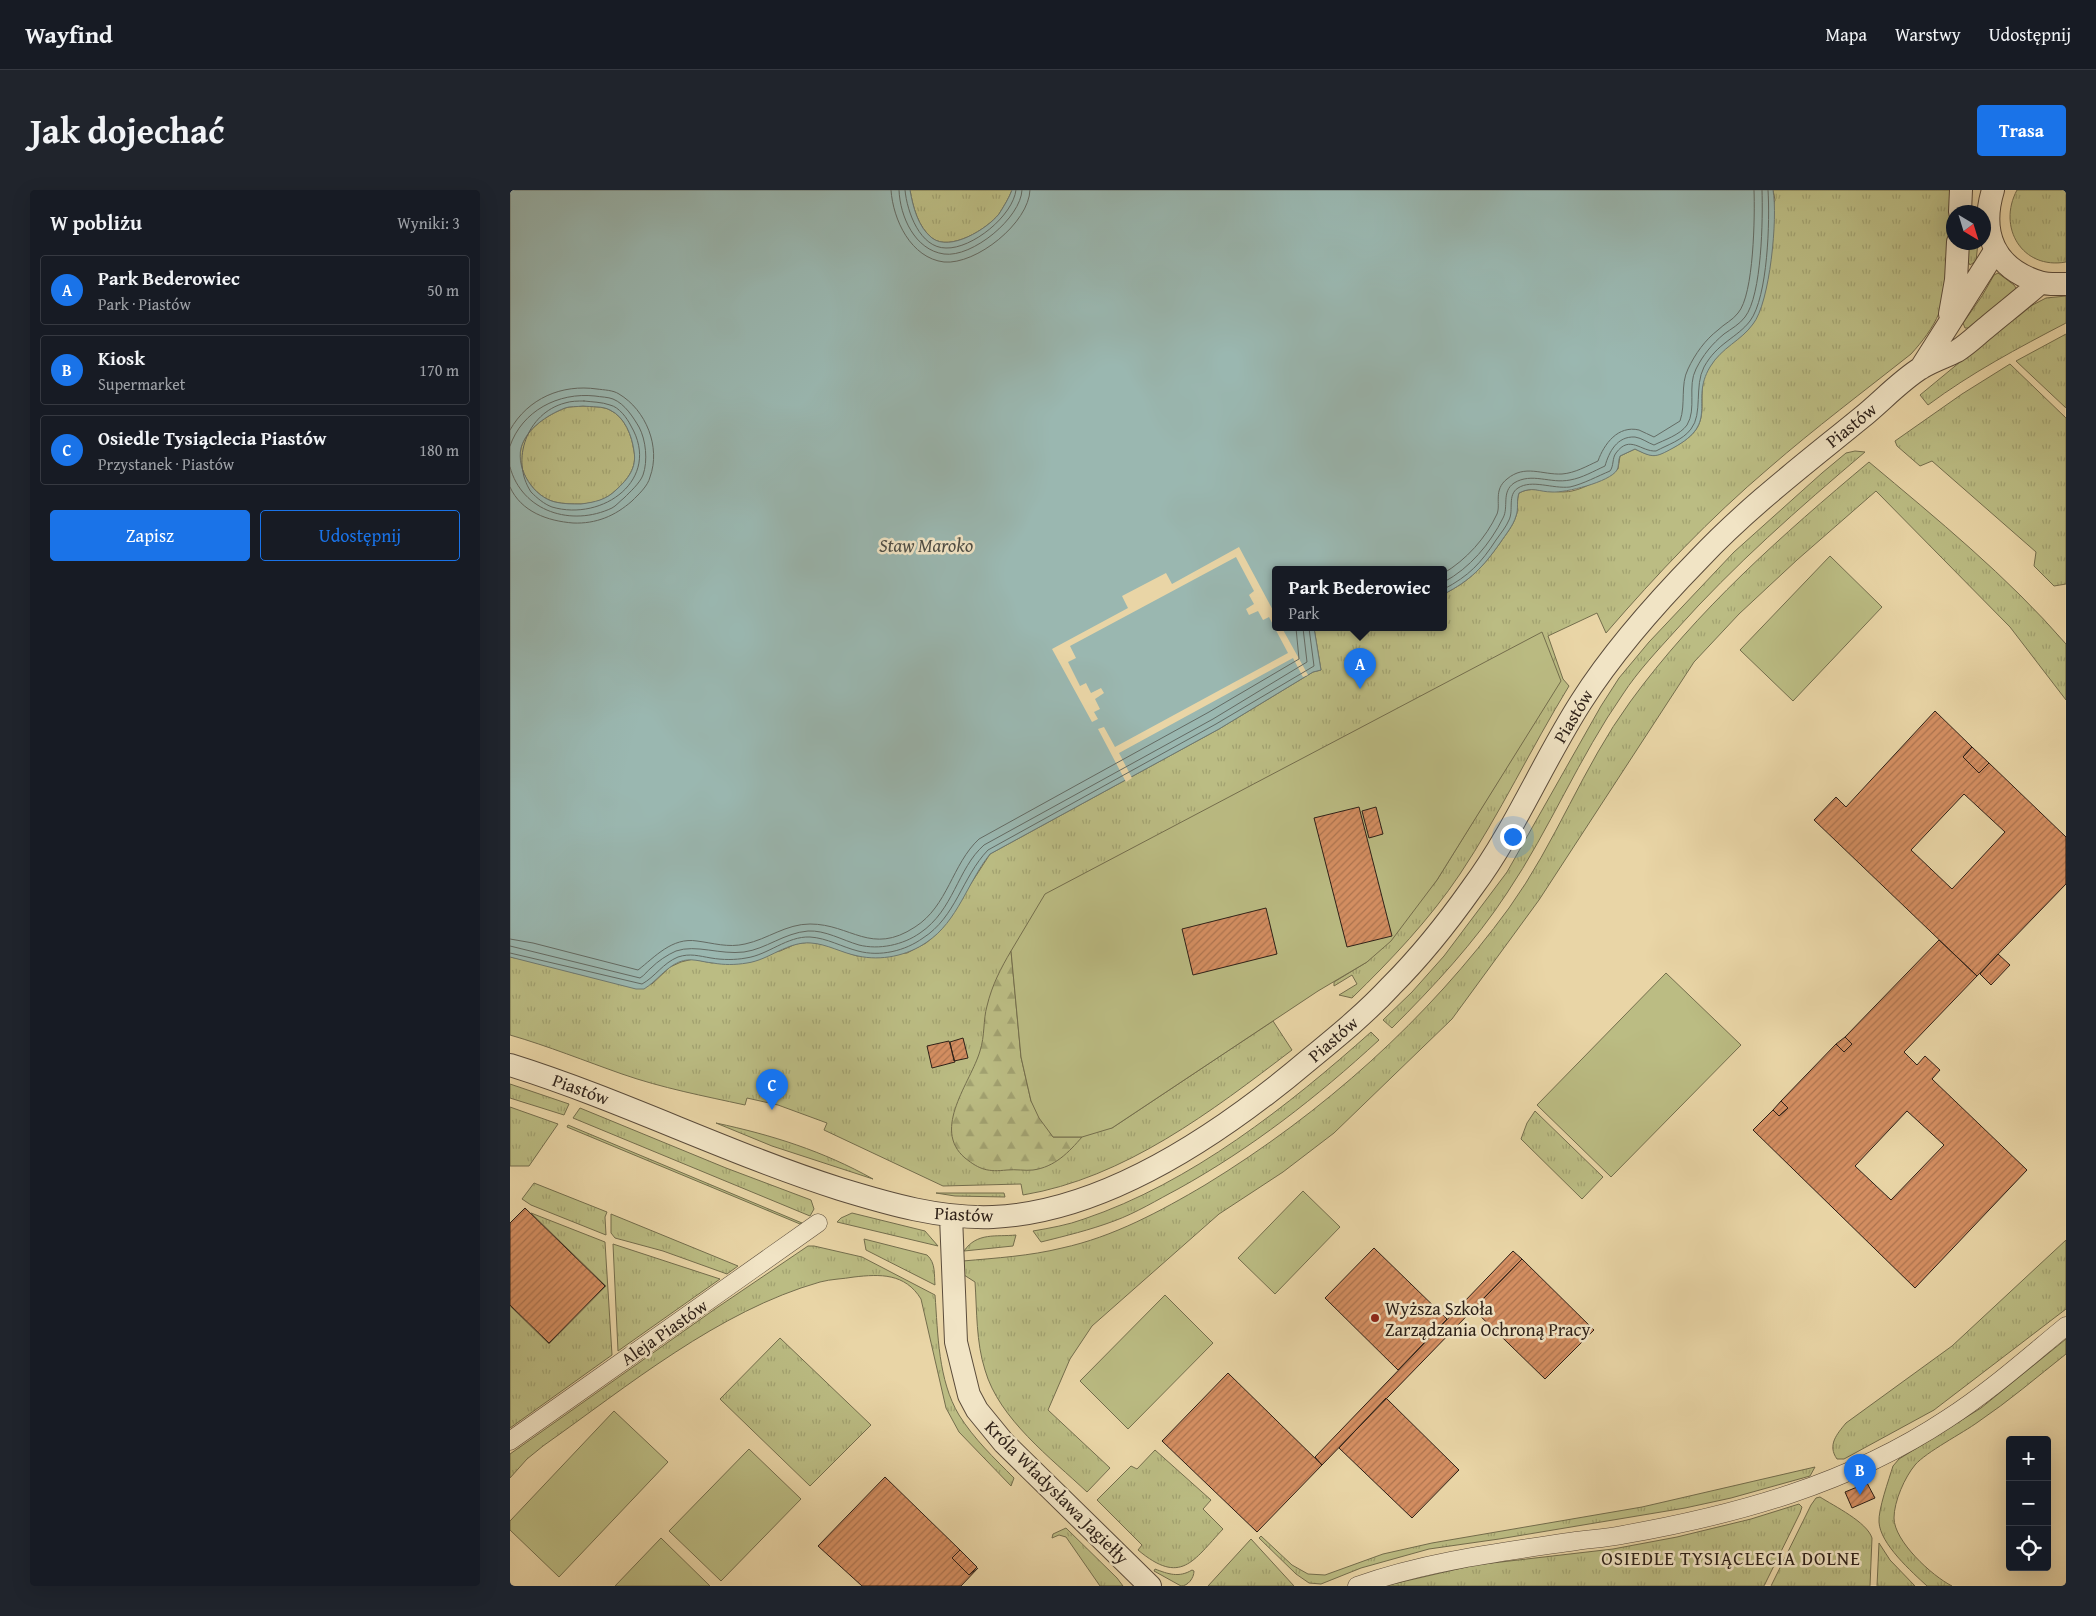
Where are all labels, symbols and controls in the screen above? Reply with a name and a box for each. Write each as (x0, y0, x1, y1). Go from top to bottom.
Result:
text: Wayfind (25, 17, 113, 52)
text: Mapa (1825, 21, 1867, 48)
text: Warstwy (1895, 21, 1961, 48)
text: Udostępnij (1989, 21, 2071, 48)
text: Jak dojechać (30, 105, 224, 156)
button: Trasa (1977, 105, 2066, 156)
north arrow (1946, 205, 1991, 250)
text: W pobliżu (50, 207, 142, 238)
text: Wyniki: 3 (397, 211, 460, 235)
text: Park Bederowiec (98, 264, 240, 292)
text: A (62, 278, 72, 302)
text: 50 m (427, 278, 459, 302)
text: Park · Piastów (98, 292, 191, 316)
text: Kiosk (98, 344, 145, 372)
text: B (62, 358, 72, 382)
text: 170 m (419, 358, 459, 382)
text: Supermarket (98, 372, 185, 396)
street label: Piastów (1820, 396, 1882, 454)
text: Osiedle Tysiąclecia Piastów (98, 424, 327, 452)
text: C (62, 438, 72, 462)
text: 180 m (419, 438, 459, 462)
text: Przystanek · Piastów (98, 452, 234, 476)
button: Zapisz (50, 510, 250, 561)
button: Udostępnij (260, 510, 460, 561)
water label: Staw Maroko (879, 531, 973, 559)
popup (1272, 566, 1447, 631)
text: Park Bederowiec (1289, 573, 1430, 601)
text: Park (1289, 601, 1320, 625)
pin: A (1344, 648, 1376, 689)
street label: Piastów (1546, 684, 1600, 748)
your location (1500, 824, 1526, 850)
street label: Piastów (1302, 1009, 1364, 1068)
street label: Piastów (549, 1066, 613, 1112)
pin: C (756, 1069, 788, 1110)
street label: Piastów (934, 1199, 994, 1229)
street label: Aleja Piastów (615, 1292, 713, 1372)
place label: Wyższa Szkoła Zarządzania Ochroną Pracy (1385, 1295, 1591, 1343)
marker: Wyższa Szkoła Zarządzania Ochroną Pracy (1369, 1312, 1381, 1324)
street label: Króla Władysława Jagiełły (979, 1414, 1135, 1570)
map controls (2006, 1436, 2051, 1571)
button: + (2006, 1436, 2051, 1481)
pin: B (1844, 1454, 1876, 1495)
button: − (2006, 1481, 2051, 1526)
button: locate (2006, 1526, 2051, 1571)
district label: OSIEDLE TYSIĄCLECIA DOLNE (1601, 1544, 1861, 1572)

